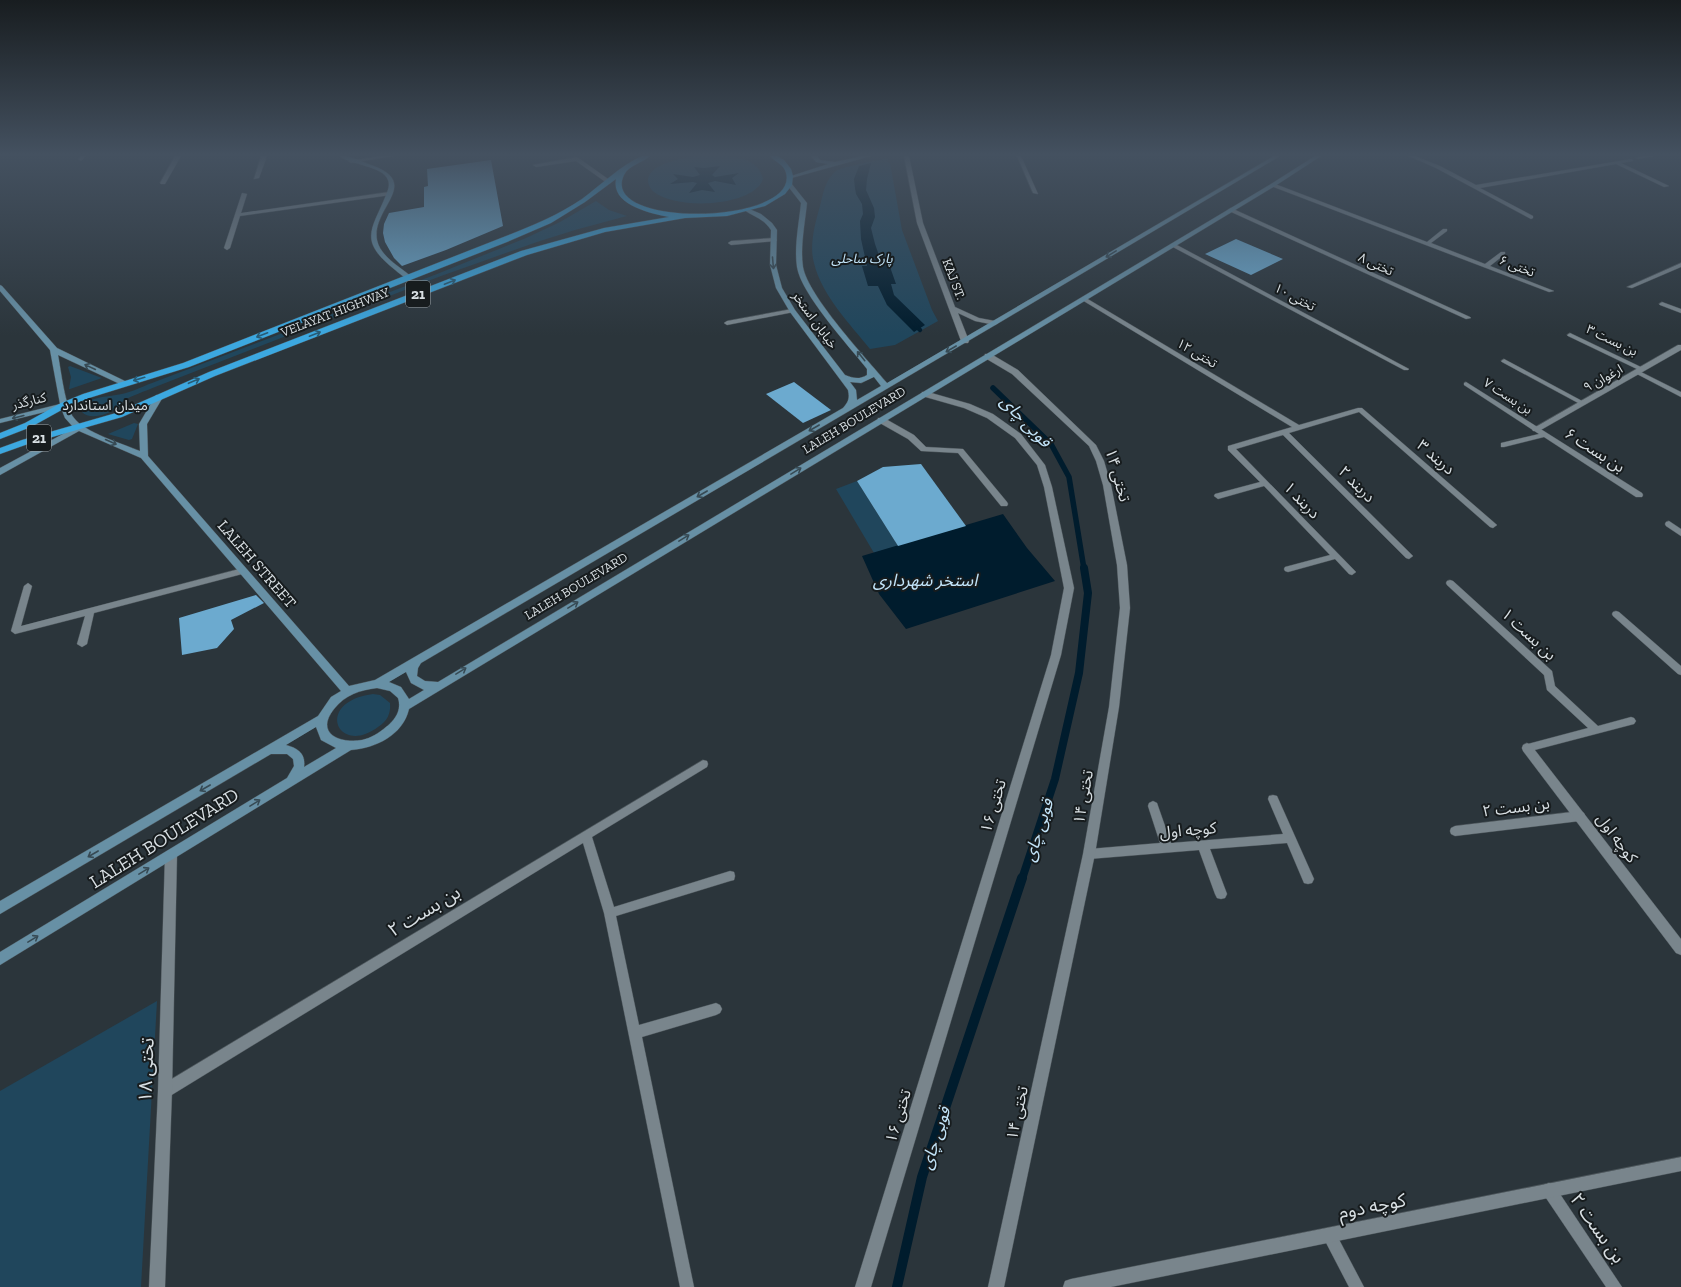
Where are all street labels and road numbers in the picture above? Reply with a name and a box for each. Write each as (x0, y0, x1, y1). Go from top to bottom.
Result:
street label: تختی ۸ (1356, 249, 1396, 280)
street label: تختی ۶ (1497, 252, 1537, 281)
street label: KAJ ST. (939, 256, 969, 302)
street label: تختی ۱۰ (1271, 280, 1318, 315)
road number: 21 (406, 281, 430, 307)
street label: VELAYAT HIGHWAY (277, 284, 392, 340)
street label: خیابان استخر (788, 288, 841, 352)
street label: بن بست ۳ (1584, 321, 1640, 360)
street label: تختی ۱۲ (1174, 335, 1220, 372)
street label: ارغوان ۹ (1581, 361, 1626, 396)
street label: بن بست ۷ (1480, 375, 1535, 418)
street label: LALEH BOULEVARD (800, 383, 908, 457)
street label: کنارگذر (9, 389, 48, 413)
street label: بن بست ۶ (1561, 424, 1629, 476)
road number: 21 (27, 425, 51, 451)
street label: دربند ۳ (1413, 435, 1459, 479)
street label: تختی ۱۴ (1101, 446, 1135, 504)
street label: دربند ۲ (1335, 462, 1379, 506)
street label: دربند ۱ (1280, 478, 1324, 522)
street label: LALEH STREET (214, 516, 300, 612)
street label: LALEH BOULEVARD (522, 549, 630, 623)
street label: بن بست ۱ (1498, 604, 1560, 664)
street label: تختی ۱۴ (1069, 768, 1097, 826)
street label: تختی ۱۶ (976, 777, 1010, 835)
street label: LALEH BOULEVARD (85, 783, 243, 893)
street label: بن بست ۲ (1481, 793, 1551, 821)
street label: کوچه اول (1591, 809, 1642, 867)
street label: کوچه اول (1159, 818, 1218, 843)
street label: بن بست ۲ (384, 880, 464, 942)
street label: تختی ۱۸ (133, 1037, 159, 1103)
street label: تختی ۱۴ (1002, 1084, 1032, 1142)
street label: تختی ۱۶ (881, 1087, 915, 1145)
street label: کوچه دوم (1336, 1188, 1409, 1227)
street label: بن بست ۲ (1565, 1188, 1631, 1268)

